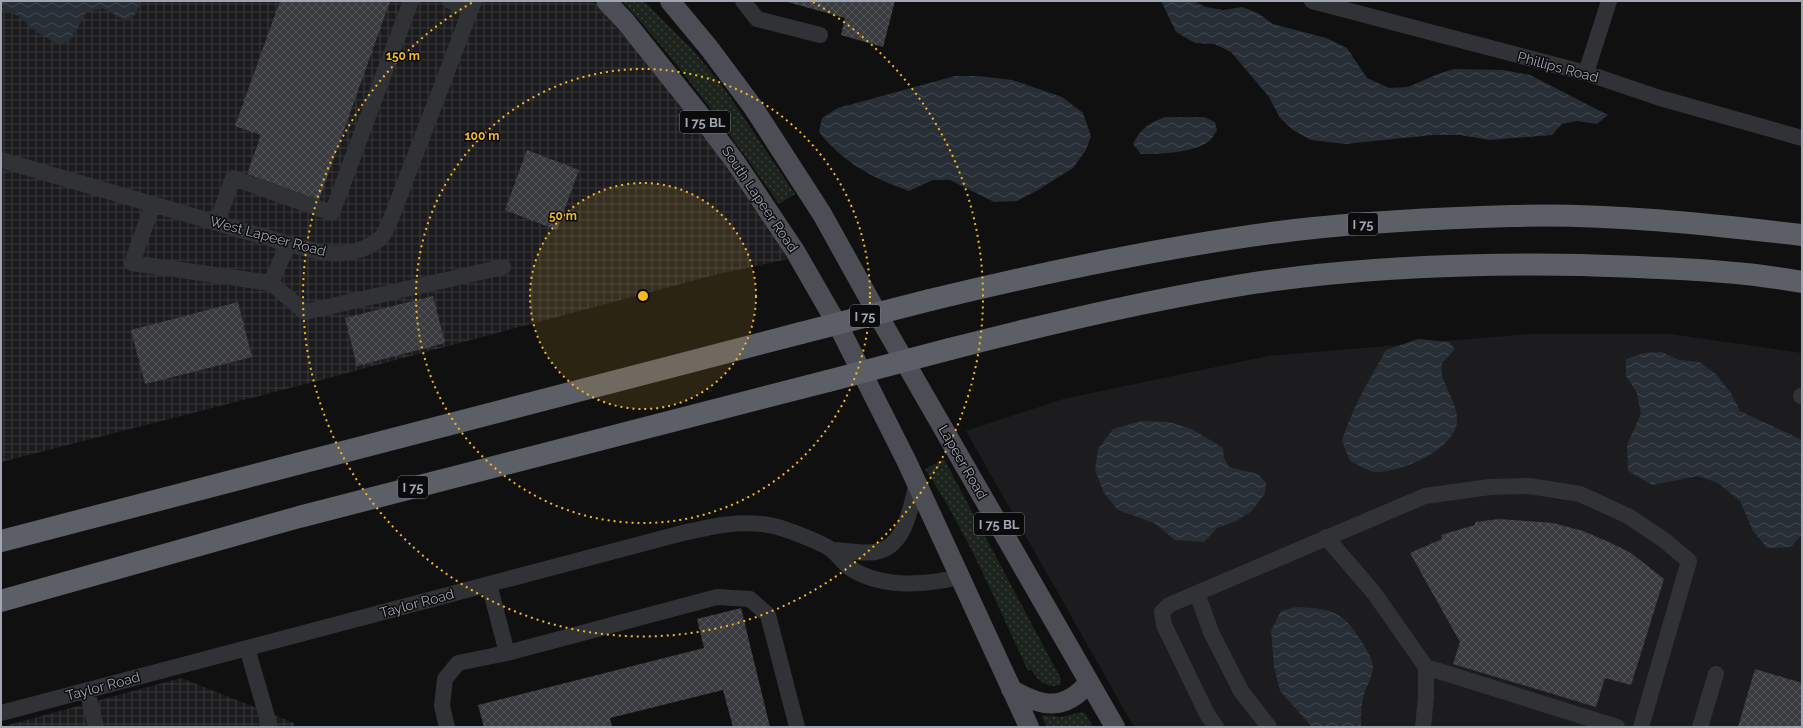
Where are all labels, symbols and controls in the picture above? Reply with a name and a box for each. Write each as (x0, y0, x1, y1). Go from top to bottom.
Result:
text: 150 m (386, 49, 420, 63)
street label: Phillips Road (1516, 49, 1600, 85)
road number: I 75 BL (680, 111, 730, 133)
text: 100 m (465, 129, 499, 143)
street label: South Lapeer Road (719, 143, 801, 255)
text: 50 m (549, 209, 577, 223)
street label: West Lapeer Road (208, 213, 328, 259)
road number: I 75 (1348, 213, 1378, 235)
centre of rings (636, 289, 650, 303)
road number: I 75 (850, 305, 880, 327)
street label: Lapeer Road (935, 422, 991, 502)
road number: I 75 (398, 476, 428, 498)
road number: I 75 BL (974, 513, 1024, 535)
street label: Taylor Road (378, 585, 456, 621)
street label: Taylor Road (64, 668, 142, 704)

